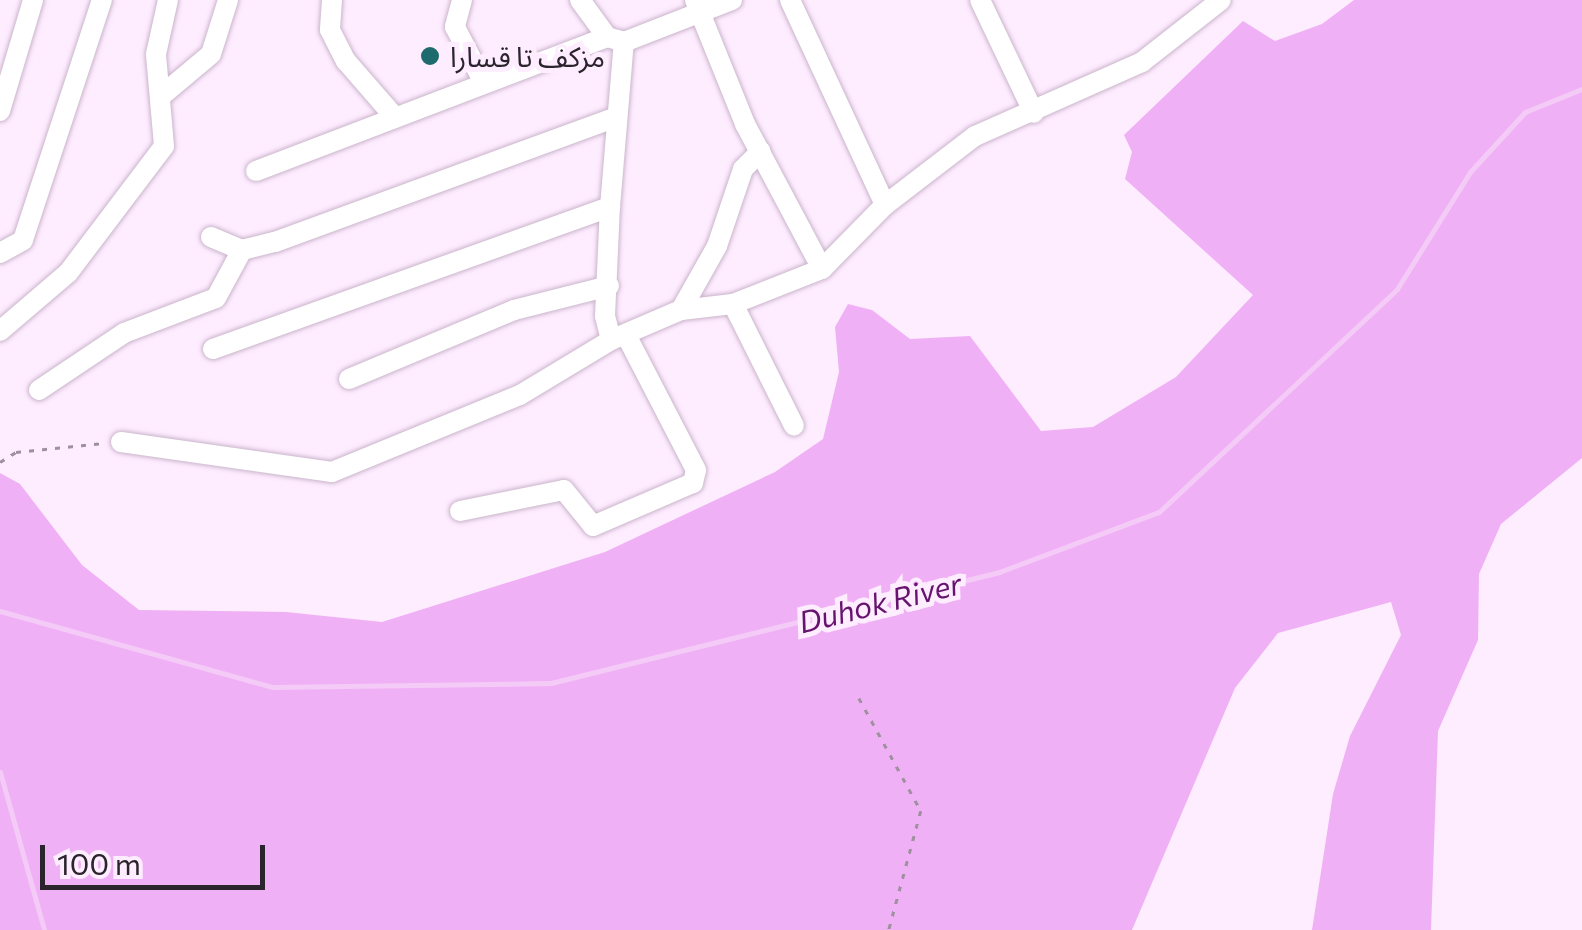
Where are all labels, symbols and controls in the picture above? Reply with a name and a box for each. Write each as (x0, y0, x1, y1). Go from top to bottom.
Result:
place label: مزكف تا قسارا (450, 39, 605, 73)
marker: مزكف تا قسارا (419, 45, 441, 67)
water label: Duhok River (795, 564, 965, 640)
scale bar (45, 825, 270, 887)
text: 100 m (57, 844, 141, 881)

